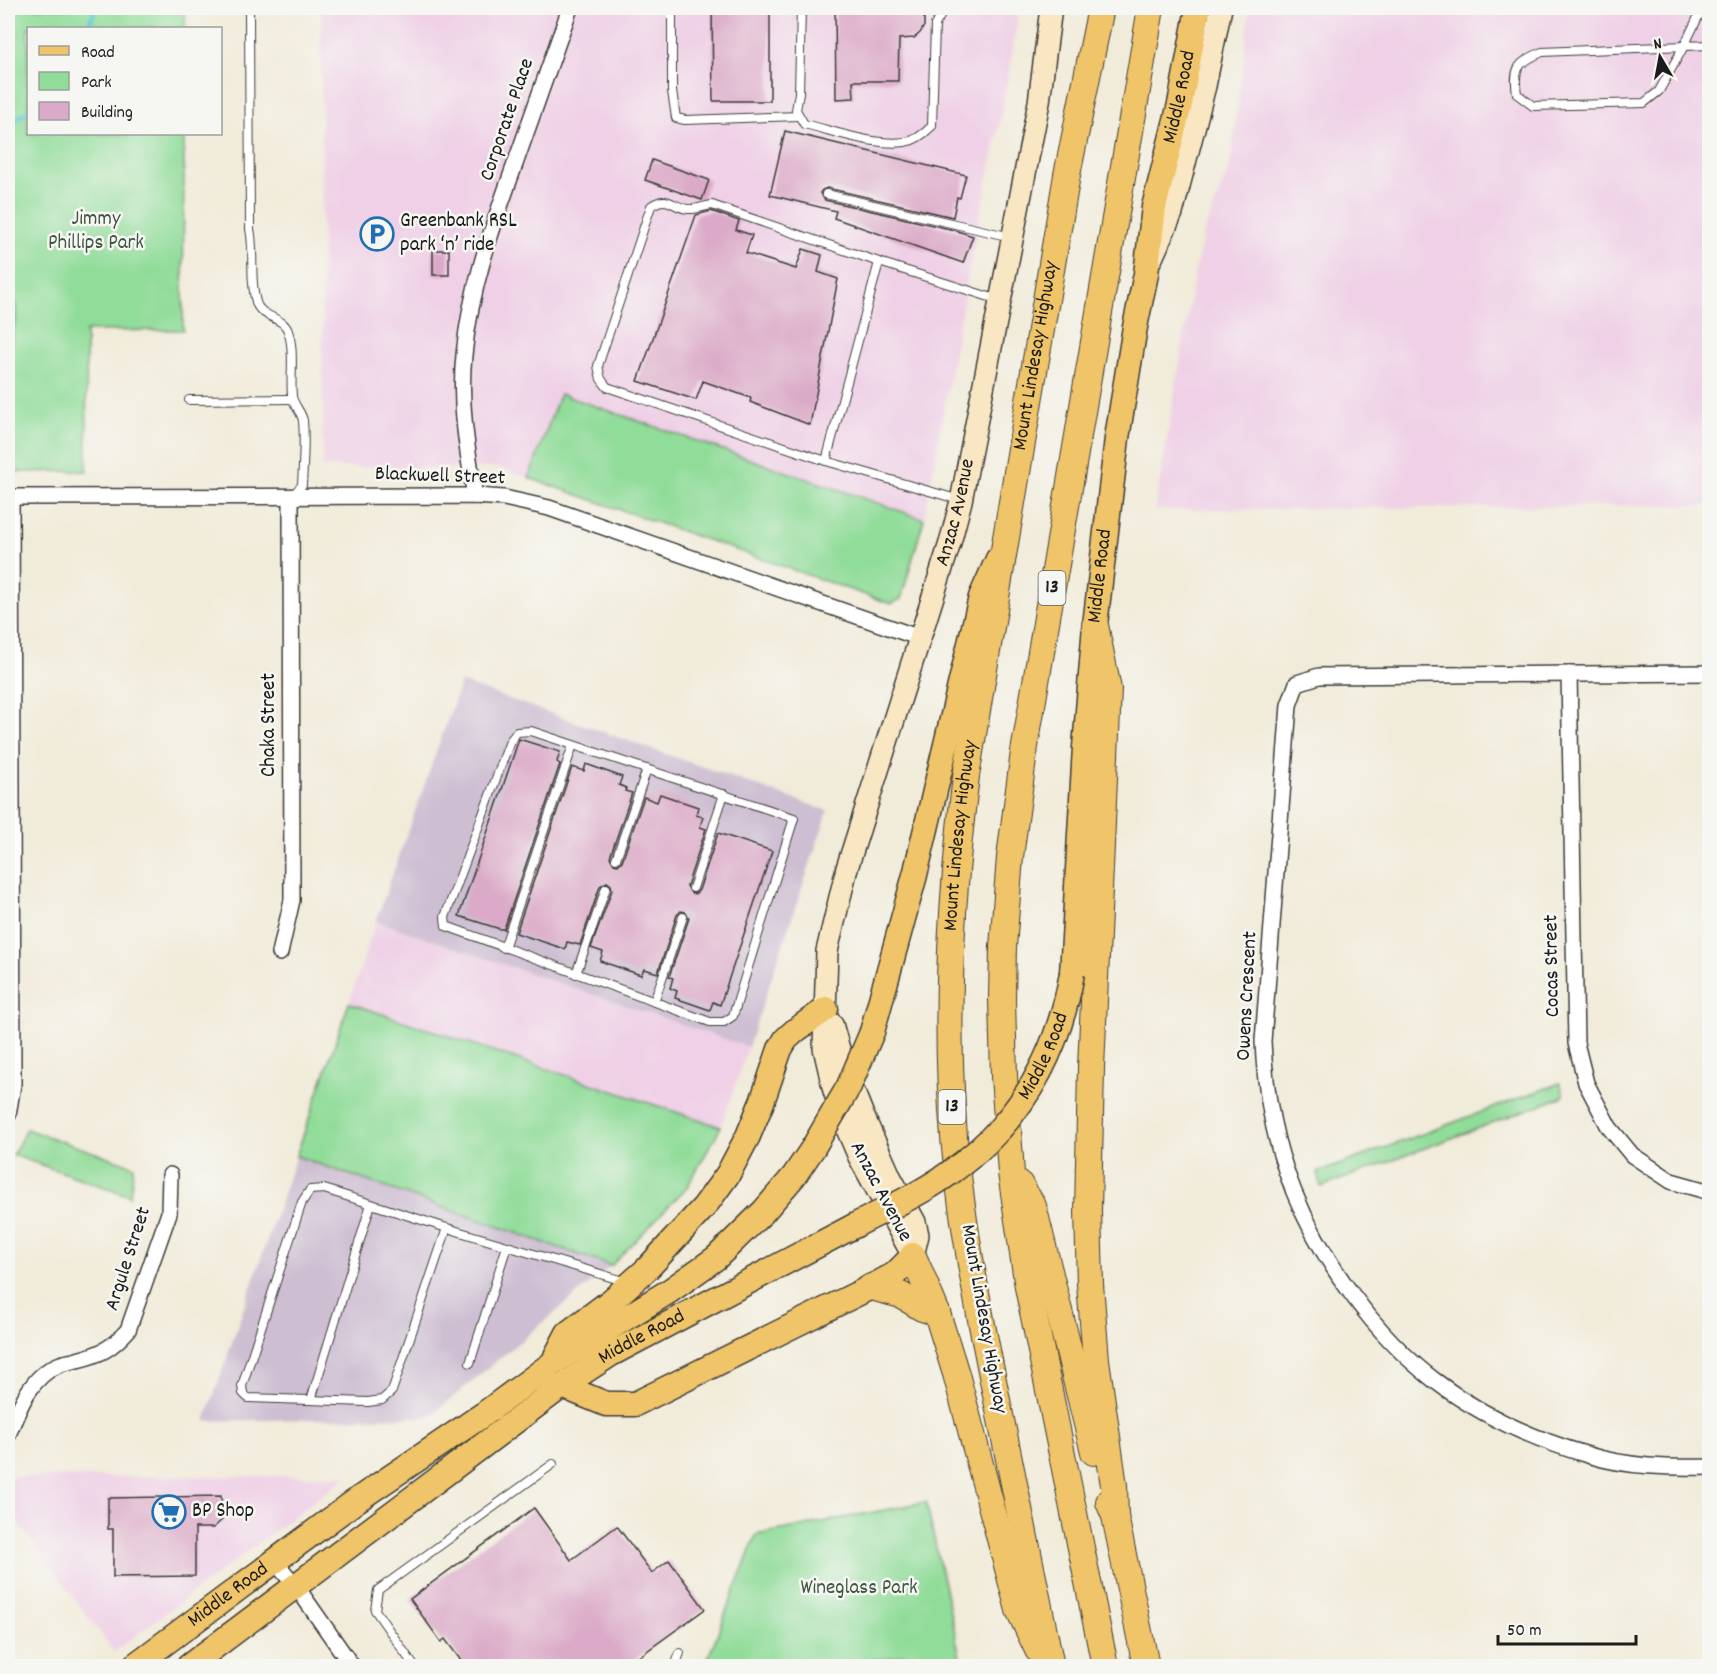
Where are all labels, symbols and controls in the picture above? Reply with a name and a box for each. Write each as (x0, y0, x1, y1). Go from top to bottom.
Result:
legend (27, 27, 222, 135)
north arrow (1630, 27, 1690, 87)
text: N (1652, 33, 1664, 57)
text: Road (81, 41, 115, 66)
street label: Middle Road (1156, 48, 1205, 147)
street label: Corporate Place (473, 55, 543, 185)
text: Park (81, 71, 112, 96)
text: Building (81, 101, 133, 126)
park label: Jimmy Phillips Park (48, 205, 144, 259)
place label: Greenbank RSL park ‘n’ ride (400, 207, 517, 261)
parking icon: Greenbank RSL park ‘n’ ride (359, 216, 395, 252)
street label: Mount Lindesay Highway (1006, 258, 1067, 453)
street label: Anzac Avenue (929, 456, 984, 570)
street label: Blackwell Street (374, 460, 506, 494)
street label: Middle Road (1080, 528, 1121, 625)
road number: 13 (1038, 571, 1066, 605)
street label: Chaka Street (255, 673, 285, 777)
street label: Mount Lindesay Highway (937, 738, 987, 932)
street label: Cocas Street (1537, 914, 1569, 1018)
street label: Owens Crescent (1230, 930, 1266, 1061)
street label: Middle Road (1011, 1009, 1077, 1107)
road number: 13 (938, 1090, 966, 1124)
street label: Anzac Avenue (841, 1137, 919, 1247)
street label: Argule Street (98, 1203, 160, 1315)
street label: Mount Lindesay Highway (952, 1222, 1014, 1416)
street label: Middle Road (593, 1302, 691, 1373)
supermarket icon: BP Shop (151, 1494, 187, 1530)
place label: BP Shop (192, 1497, 254, 1527)
street label: Middle Road (182, 1555, 275, 1636)
park label: Wineglass Park (800, 1574, 918, 1604)
scale bar (1498, 1608, 1636, 1646)
text: 50 m (1507, 1619, 1542, 1644)

